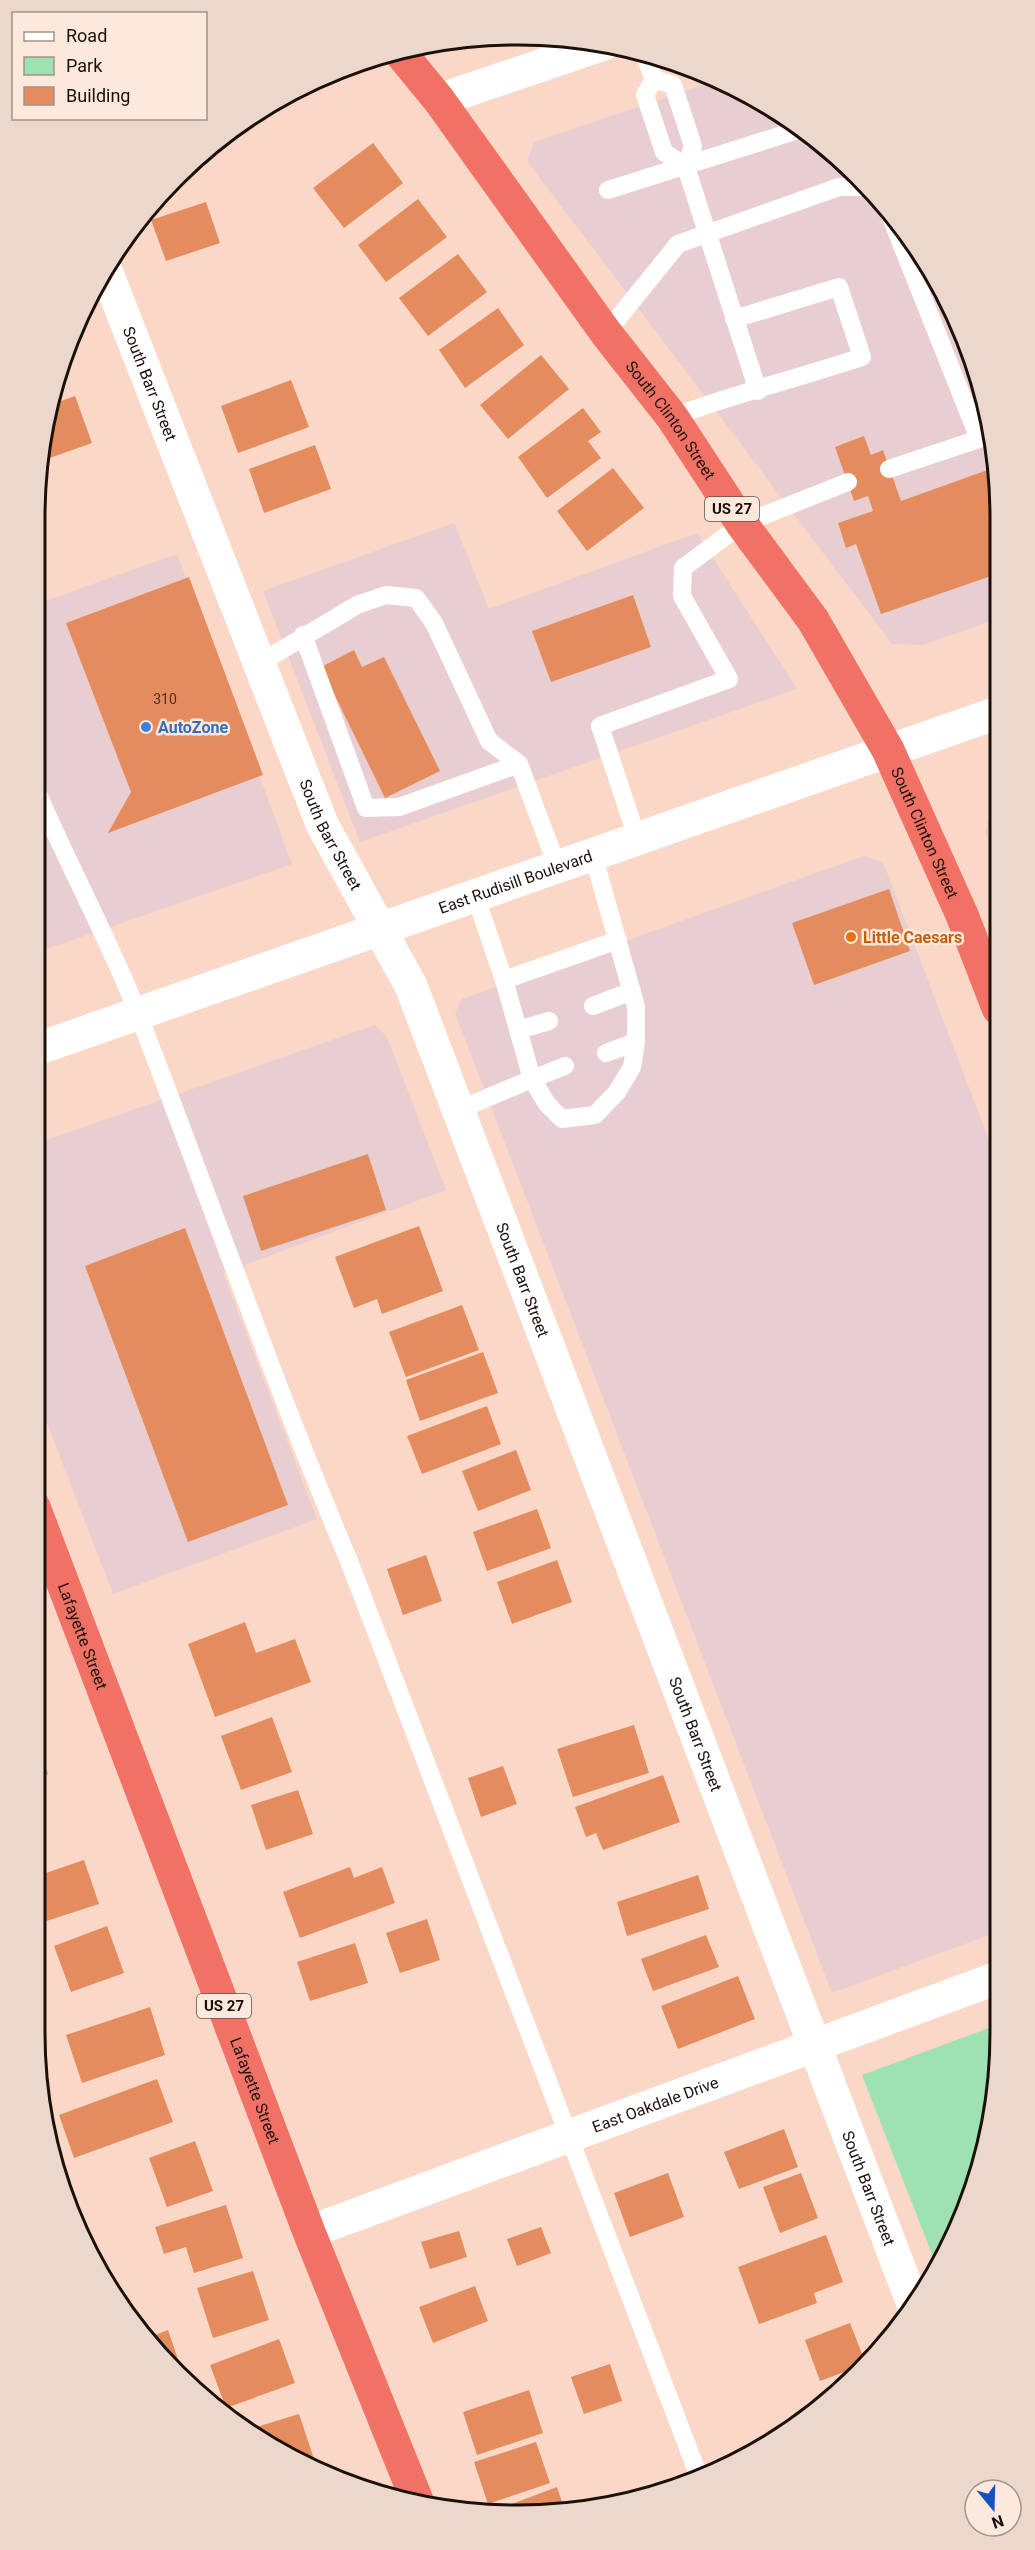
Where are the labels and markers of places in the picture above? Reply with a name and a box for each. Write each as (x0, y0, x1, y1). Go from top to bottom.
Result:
place label: AutoZone (158, 718, 228, 737)
marker: AutoZone (139, 720, 153, 734)
place label: Little Caesars (863, 928, 962, 947)
marker: Little Caesars (844, 930, 858, 944)

